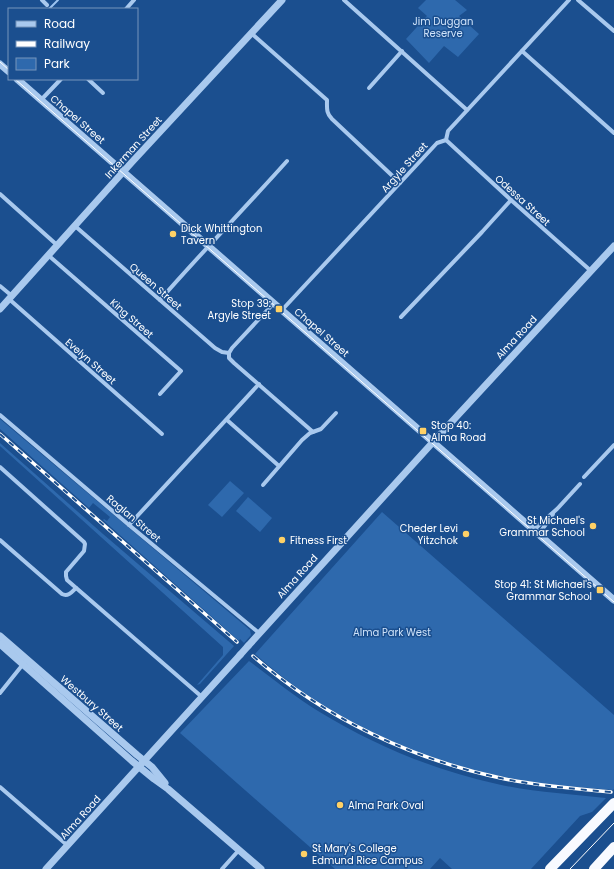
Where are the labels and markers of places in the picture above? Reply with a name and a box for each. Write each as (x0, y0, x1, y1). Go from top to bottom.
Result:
place label: Dick Whittington Tavern (181, 221, 262, 248)
marker: Dick Whittington Tavern (168, 229, 178, 239)
place label: Stop 39: Argyle Street (208, 296, 271, 323)
marker: Stop 39: Argyle Street (274, 304, 284, 314)
place label: Stop 40: Alma Road (431, 418, 486, 445)
marker: Stop 40: Alma Road (418, 426, 428, 436)
place label: St Michael's Grammar School (499, 513, 585, 540)
place label: Cheder Levi Yitzchok (400, 521, 459, 548)
marker: St Michael's Grammar School (588, 521, 598, 531)
marker: Cheder Levi Yitzchok (461, 529, 471, 539)
place label: Fitness First (290, 533, 347, 548)
marker: Fitness First (277, 535, 287, 545)
place label: Stop 41: St Michael's Grammar School (494, 577, 592, 604)
marker: Stop 41: St Michael's Grammar School (595, 585, 605, 595)
place label: Alma Park Oval (348, 798, 424, 813)
marker: Alma Park Oval (335, 800, 345, 810)
place label: St Mary's College Edmund Rice Campus (312, 841, 423, 868)
marker: St Mary's College Edmund Rice Campus (299, 849, 309, 859)

